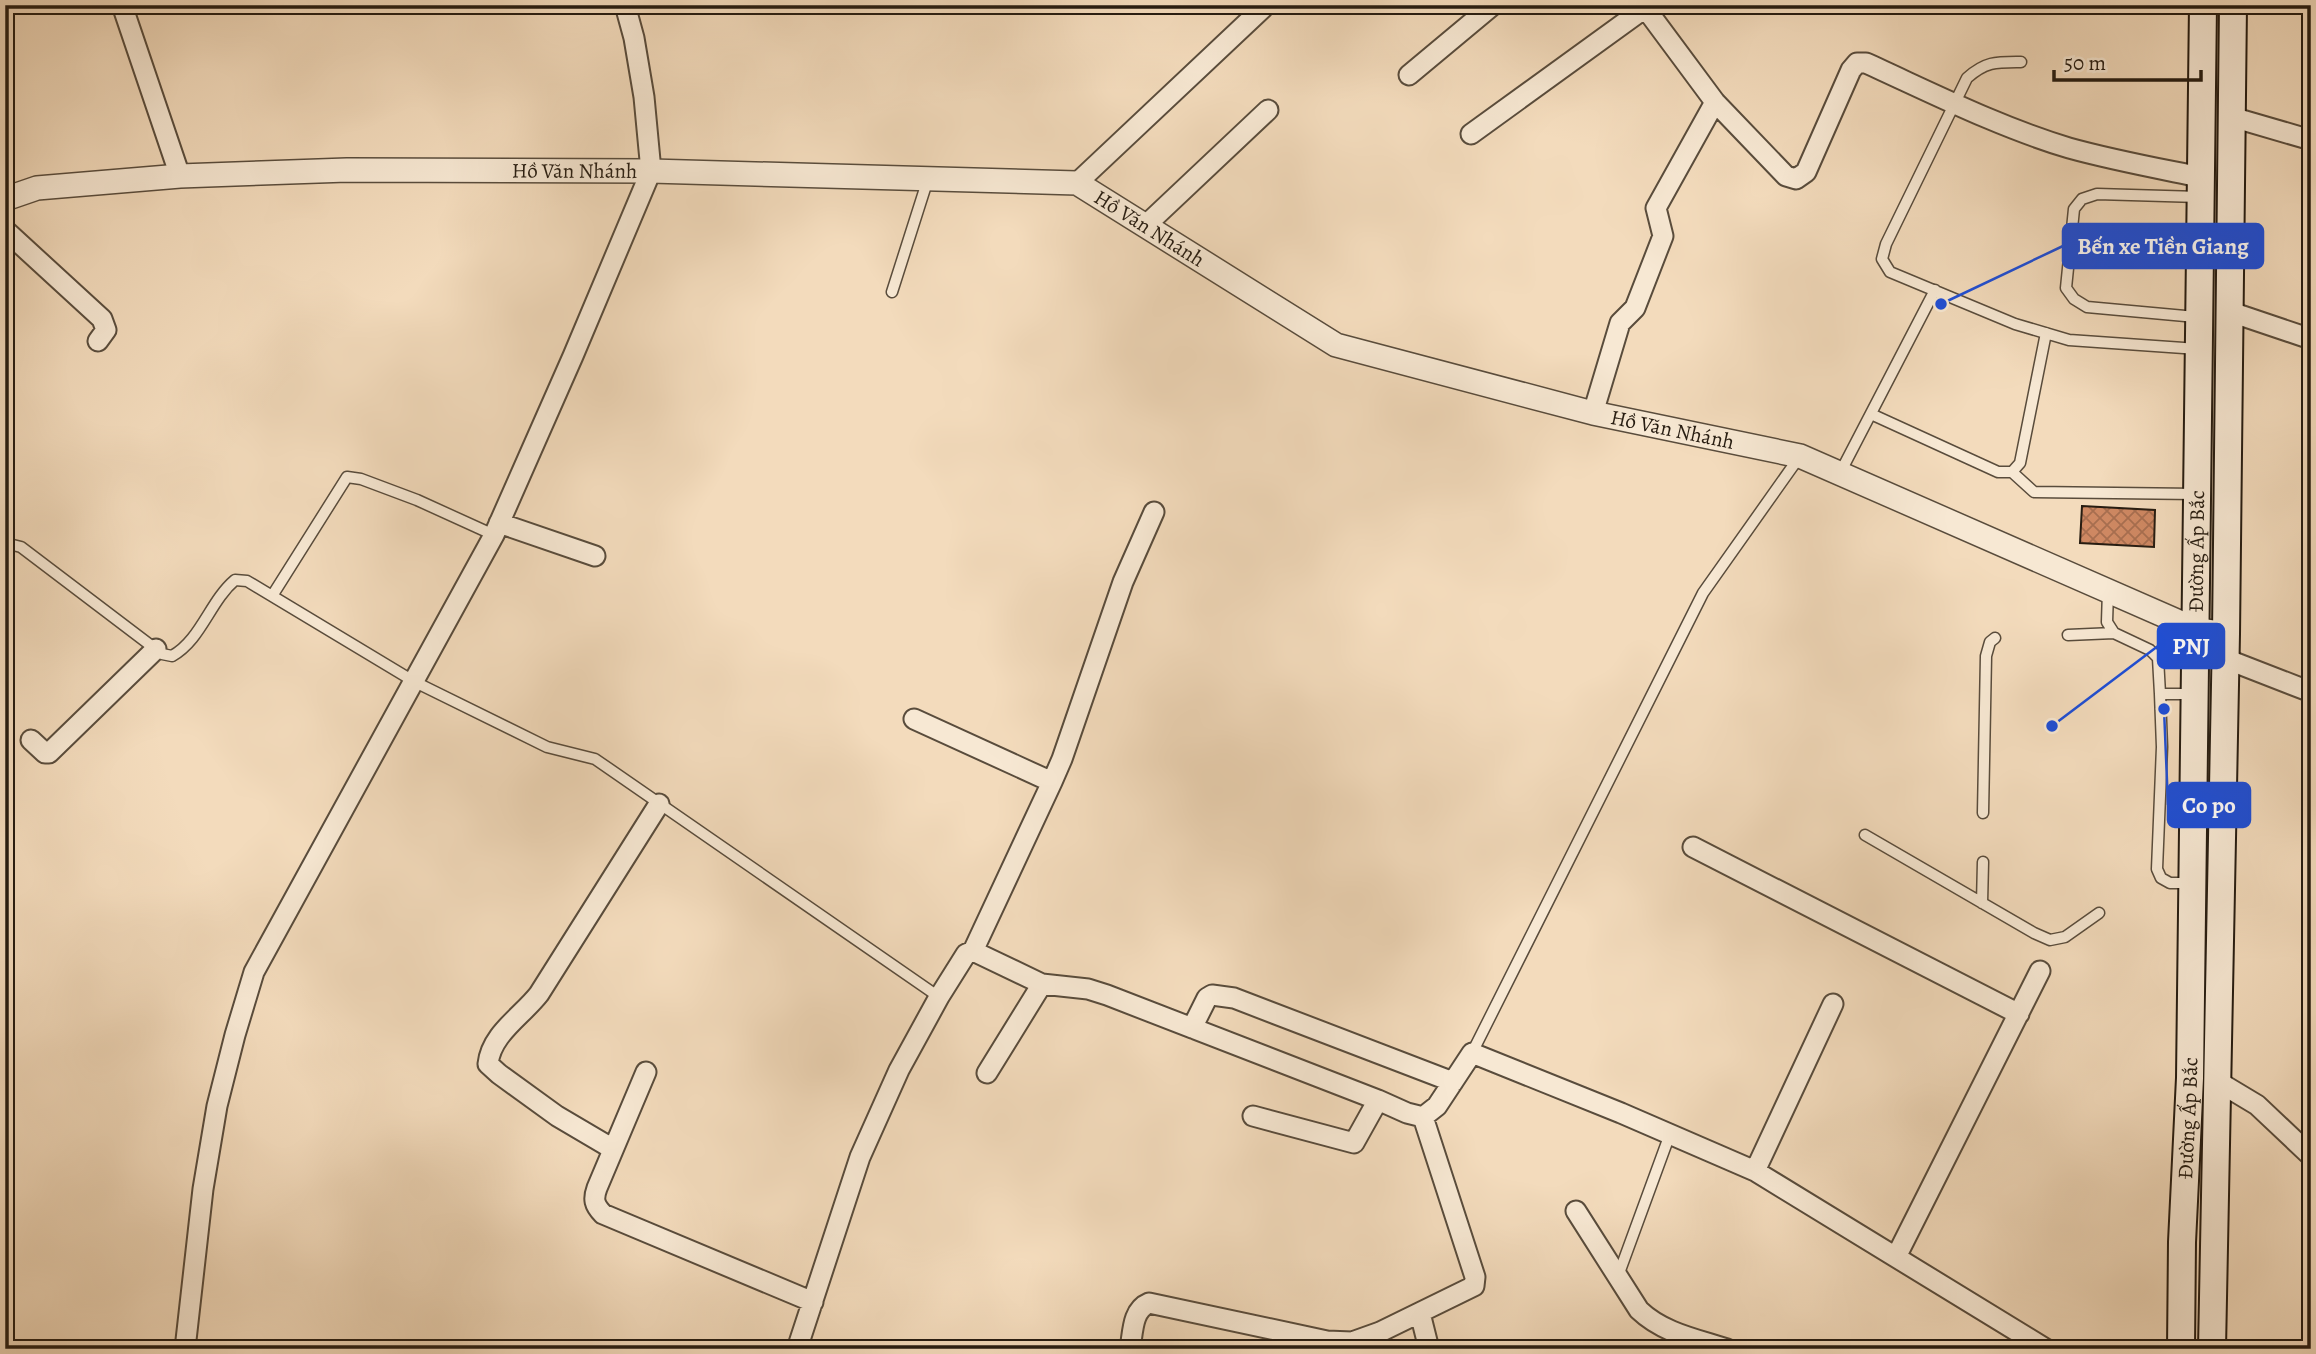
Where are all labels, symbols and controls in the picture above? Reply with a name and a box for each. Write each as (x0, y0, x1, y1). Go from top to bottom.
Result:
scale bar (2054, 38, 2200, 82)
text: 50 m (2064, 49, 2106, 77)
street label: Hồ Văn Nhánh (512, 157, 637, 185)
street label: Hồ Văn Nhánh (1089, 183, 1210, 273)
callout: Bến xe Tiền Giang (2063, 224, 2263, 268)
text: Bến xe Tiền Giang (2077, 231, 2249, 262)
street label: Hồ Văn Nhánh (1608, 403, 1737, 456)
street label: Đường Ấp Bắc (2182, 490, 2211, 612)
callout: PNJ (2158, 624, 2224, 668)
text: PNJ (2172, 631, 2210, 662)
callout: Co po (2168, 783, 2250, 827)
text: Co po (2182, 790, 2236, 821)
street label: Đường Ấp Bắc (2171, 1057, 2204, 1180)

